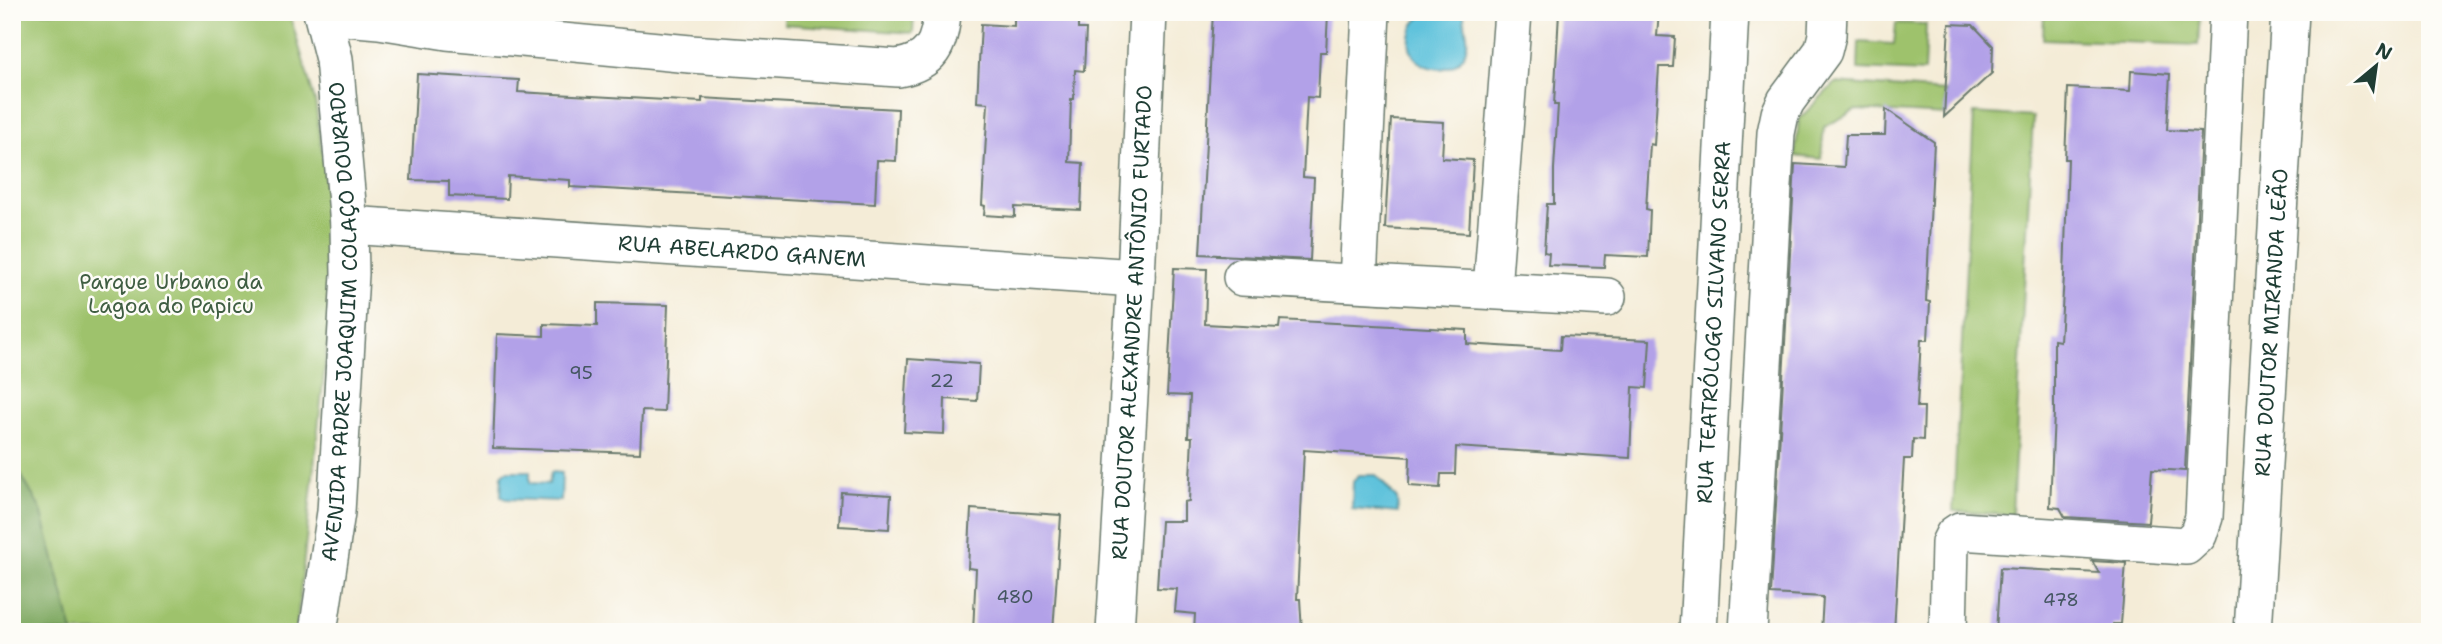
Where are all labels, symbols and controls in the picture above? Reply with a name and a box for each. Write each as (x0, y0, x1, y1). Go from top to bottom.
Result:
north arrow (2340, 32, 2410, 102)
text: N (2371, 37, 2397, 66)
street label: AVENIDA PADRE JOAQUIM COLAÇO DOURADO (315, 81, 364, 563)
street label: RUA DOUTOR ALEXANDRE ANTÔNIO FURTADO (1105, 84, 1159, 561)
street label: RUA TEATRÓLOGO SILVANO SERRA (1691, 140, 1737, 504)
street label: RUA DOUTOR MIRANDA LEÃO (2248, 168, 2295, 478)
street label: RUA ABELARDO GANEM (617, 229, 867, 274)
park label: Parque Urbano da Lagoa do Papicu (79, 268, 263, 320)
house number: 95 (569, 361, 593, 385)
house number: 22 (930, 369, 954, 393)
house number: 480 (997, 585, 1033, 609)
house number: 478 (2043, 588, 2079, 612)

